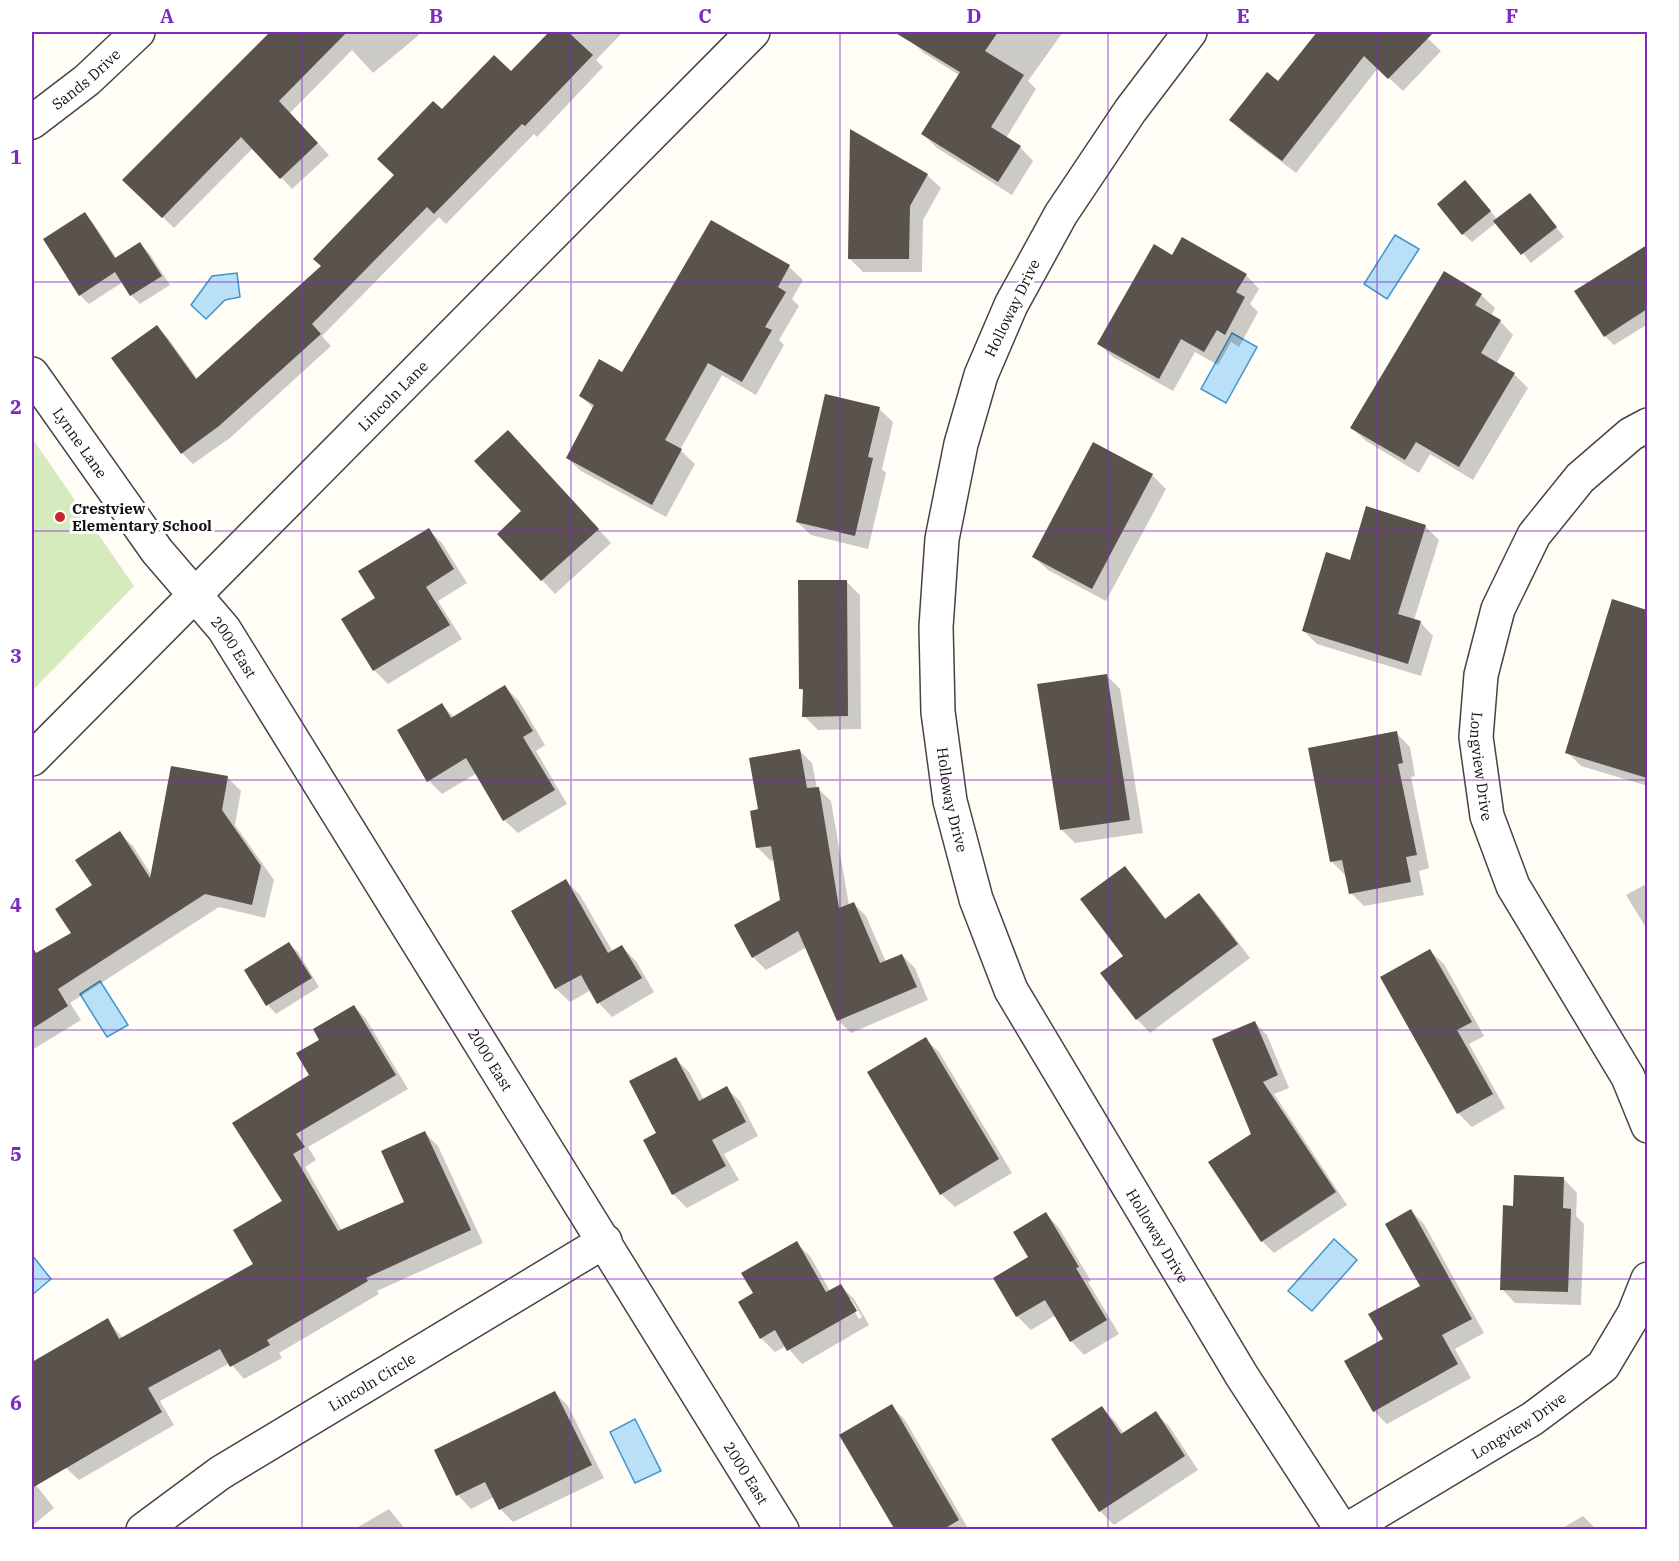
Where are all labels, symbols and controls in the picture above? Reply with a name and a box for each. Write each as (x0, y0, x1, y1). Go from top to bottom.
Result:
text: A (160, 2, 174, 29)
text: B (429, 2, 443, 29)
text: C (698, 2, 712, 29)
text: D (966, 2, 982, 29)
text: E (1236, 2, 1250, 29)
text: F (1506, 2, 1518, 29)
street label: Sands Drive (48, 44, 124, 113)
text: 1 (10, 143, 22, 170)
street label: Holloway Drive (980, 256, 1044, 360)
street label: Lincoln Lane (354, 356, 432, 435)
text: 2 (10, 393, 22, 420)
street label: Lynne Lane (49, 404, 112, 482)
place label: Crestview Elementary School (72, 499, 212, 535)
marker: Crestview Elementary School (53, 510, 67, 524)
street label: 2000 East (207, 612, 261, 681)
text: 3 (10, 642, 22, 669)
street label: Longview Drive (1466, 711, 1497, 823)
street label: Holloway Drive (933, 746, 973, 854)
text: 4 (10, 891, 22, 918)
street label: 2000 East (464, 1025, 517, 1094)
text: 5 (10, 1140, 22, 1167)
street label: Holloway Drive (1122, 1185, 1194, 1286)
street label: Lincoln Circle (325, 1348, 419, 1415)
street label: Longview Drive (1468, 1388, 1570, 1463)
text: 6 (10, 1389, 22, 1416)
street label: 2000 East (720, 1438, 773, 1507)

